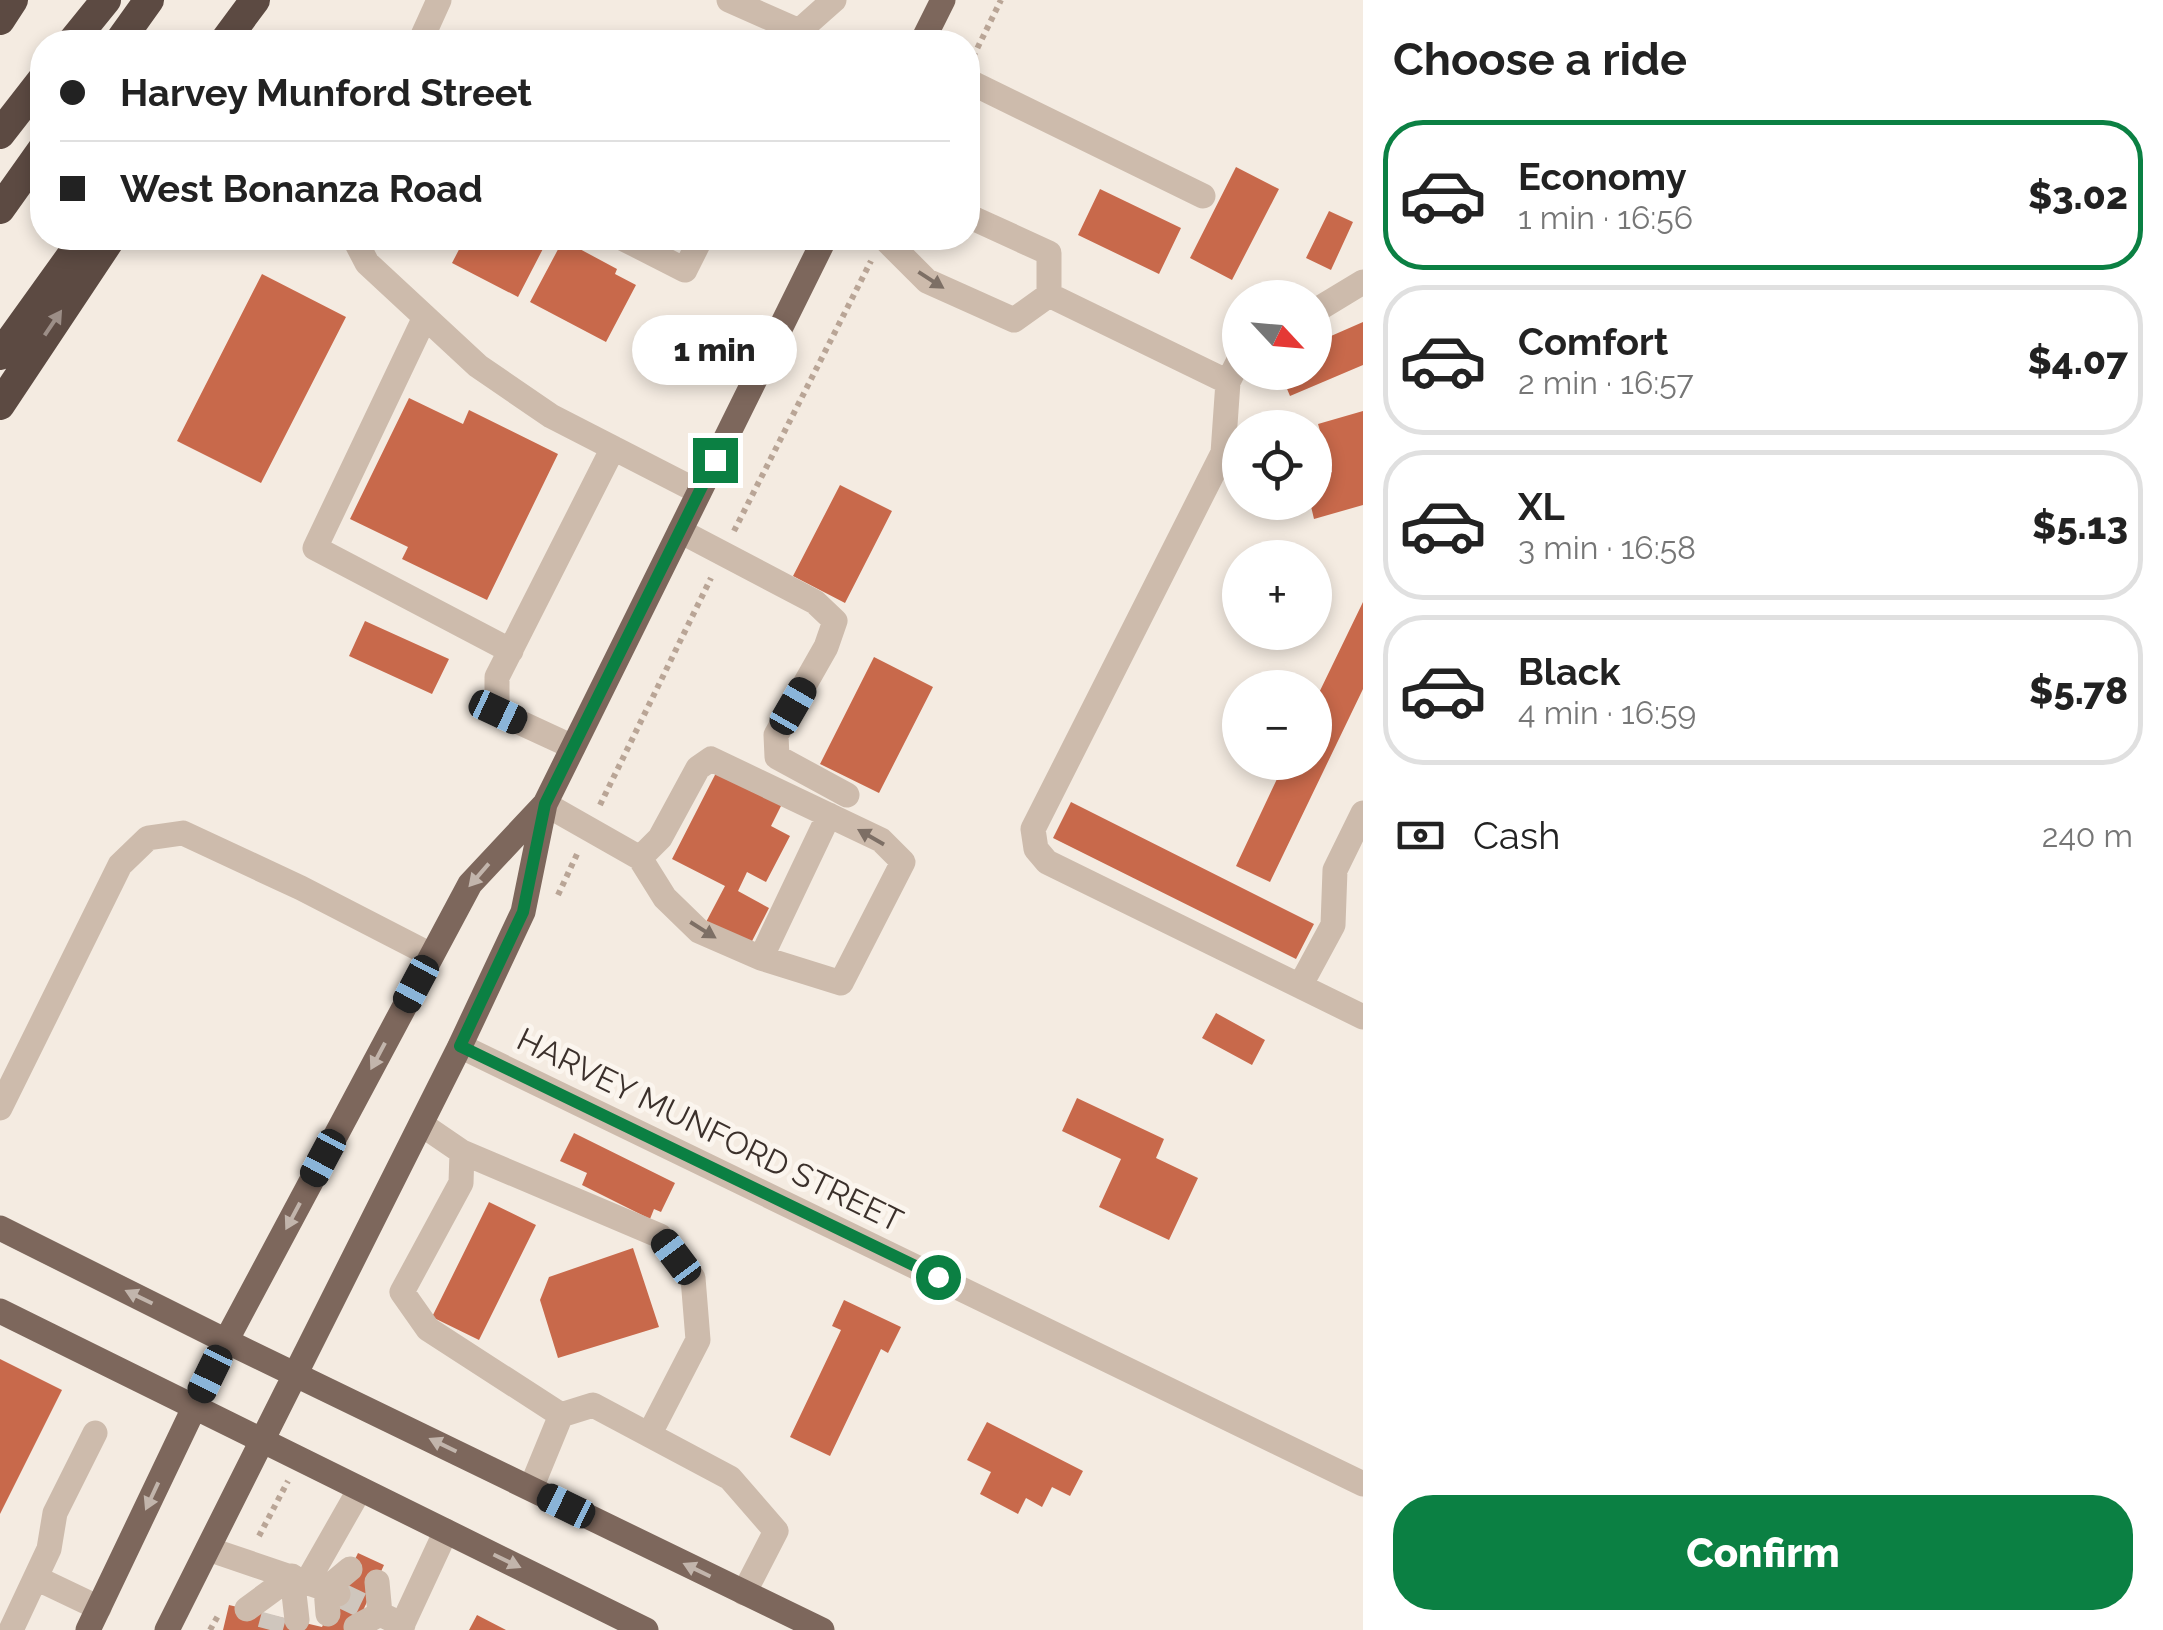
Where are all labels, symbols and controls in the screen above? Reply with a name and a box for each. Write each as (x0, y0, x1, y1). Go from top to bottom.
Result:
text: Choose a ride (1393, 33, 1687, 86)
text: Harvey Munford Street (120, 70, 532, 115)
icon: car (1398, 150, 1488, 240)
text: Economy (1518, 154, 1687, 199)
text: West Bonanza Road (120, 166, 483, 211)
text: $3.02 (2028, 173, 2128, 218)
text: 1 min · 16:56 (1518, 199, 1693, 236)
one-way arrow (917, 269, 944, 289)
north arrow (1222, 280, 1332, 390)
map controls (1222, 280, 1332, 780)
one-way arrow (43, 310, 61, 337)
callout: 1 min (632, 315, 798, 385)
icon: car (1398, 315, 1488, 405)
text: Comfort (1518, 319, 1668, 364)
text: 1 min (673, 331, 756, 368)
text: $4.07 (2027, 338, 2128, 383)
text: 2 min · 16:57 (1518, 364, 1694, 401)
button: locate (1222, 410, 1332, 520)
route end (693, 438, 738, 483)
icon: car (1398, 480, 1488, 570)
text: XL (1518, 484, 1565, 529)
text: $5.13 (2032, 503, 2128, 548)
text: 3 min · 16:58 (1518, 529, 1696, 566)
button: + (1222, 540, 1332, 650)
icon: car (1398, 645, 1488, 735)
text: Black (1518, 649, 1620, 694)
text: $5.78 (2029, 668, 2128, 713)
button: − (1222, 670, 1332, 780)
car (765, 673, 821, 739)
car (464, 686, 532, 738)
text: 4 min · 16:59 (1518, 694, 1696, 731)
icon: cash (1393, 808, 1448, 863)
text: Cash (1473, 813, 1560, 858)
text: 240 m (2042, 817, 2133, 854)
one-way arrow (857, 828, 885, 846)
one-way arrow (468, 863, 490, 888)
one-way arrow (690, 920, 717, 939)
car (389, 950, 443, 1018)
street label: HARVEY MUNFORD STREET (511, 1020, 909, 1239)
one-way arrow (370, 1041, 387, 1070)
car (296, 1124, 350, 1192)
one-way arrow (284, 1201, 301, 1230)
car (646, 1224, 706, 1290)
route start (916, 1255, 961, 1300)
one-way arrow (124, 1289, 153, 1306)
car (183, 1340, 237, 1408)
one-way arrow (428, 1437, 457, 1454)
car (532, 1479, 600, 1533)
one-way arrow (143, 1482, 160, 1511)
button: Confirm (1393, 1495, 2133, 1610)
one-way arrow (493, 1553, 522, 1570)
one-way arrow (683, 1562, 712, 1579)

